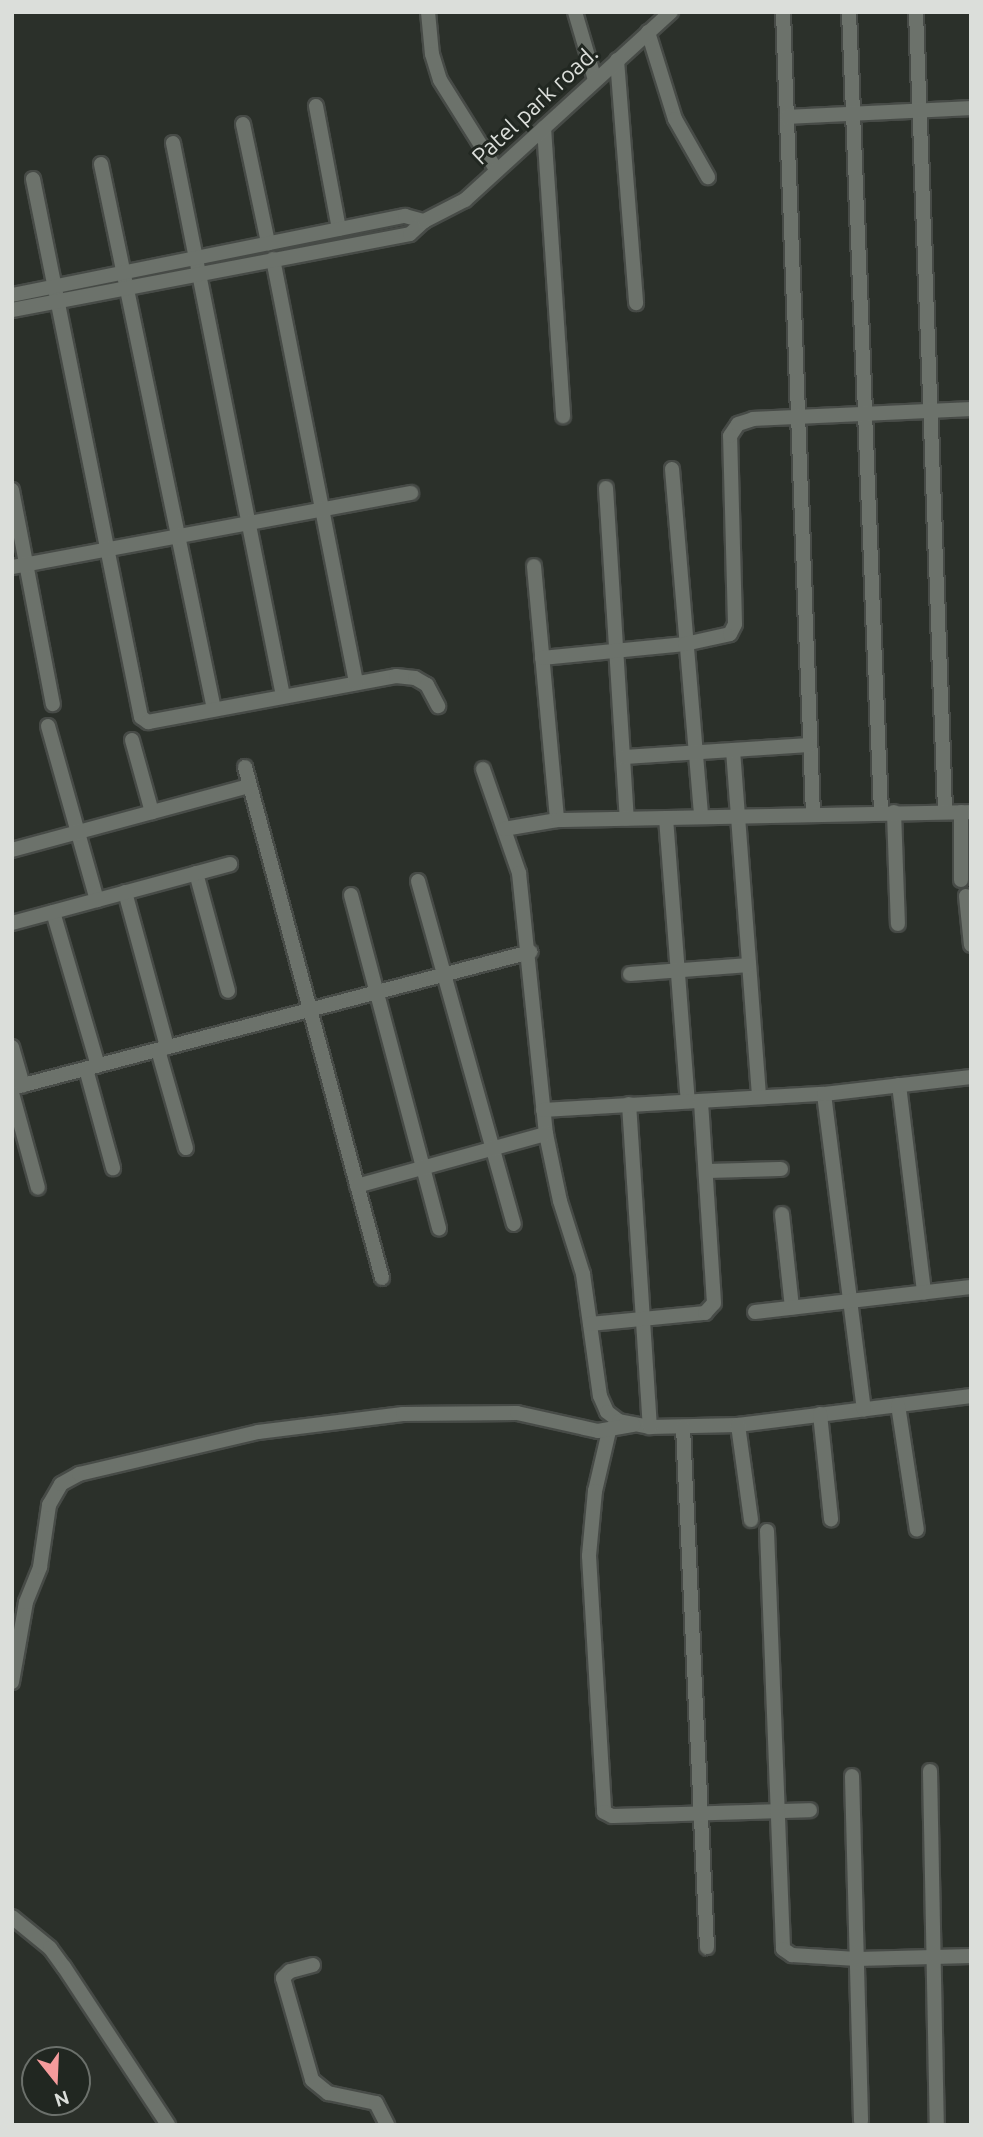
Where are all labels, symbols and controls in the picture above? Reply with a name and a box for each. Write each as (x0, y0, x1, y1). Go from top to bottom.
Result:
street label: Patel park road. (466, 40, 604, 170)
north arrow (21, 2046, 91, 2116)
text: N (52, 2086, 72, 2112)

